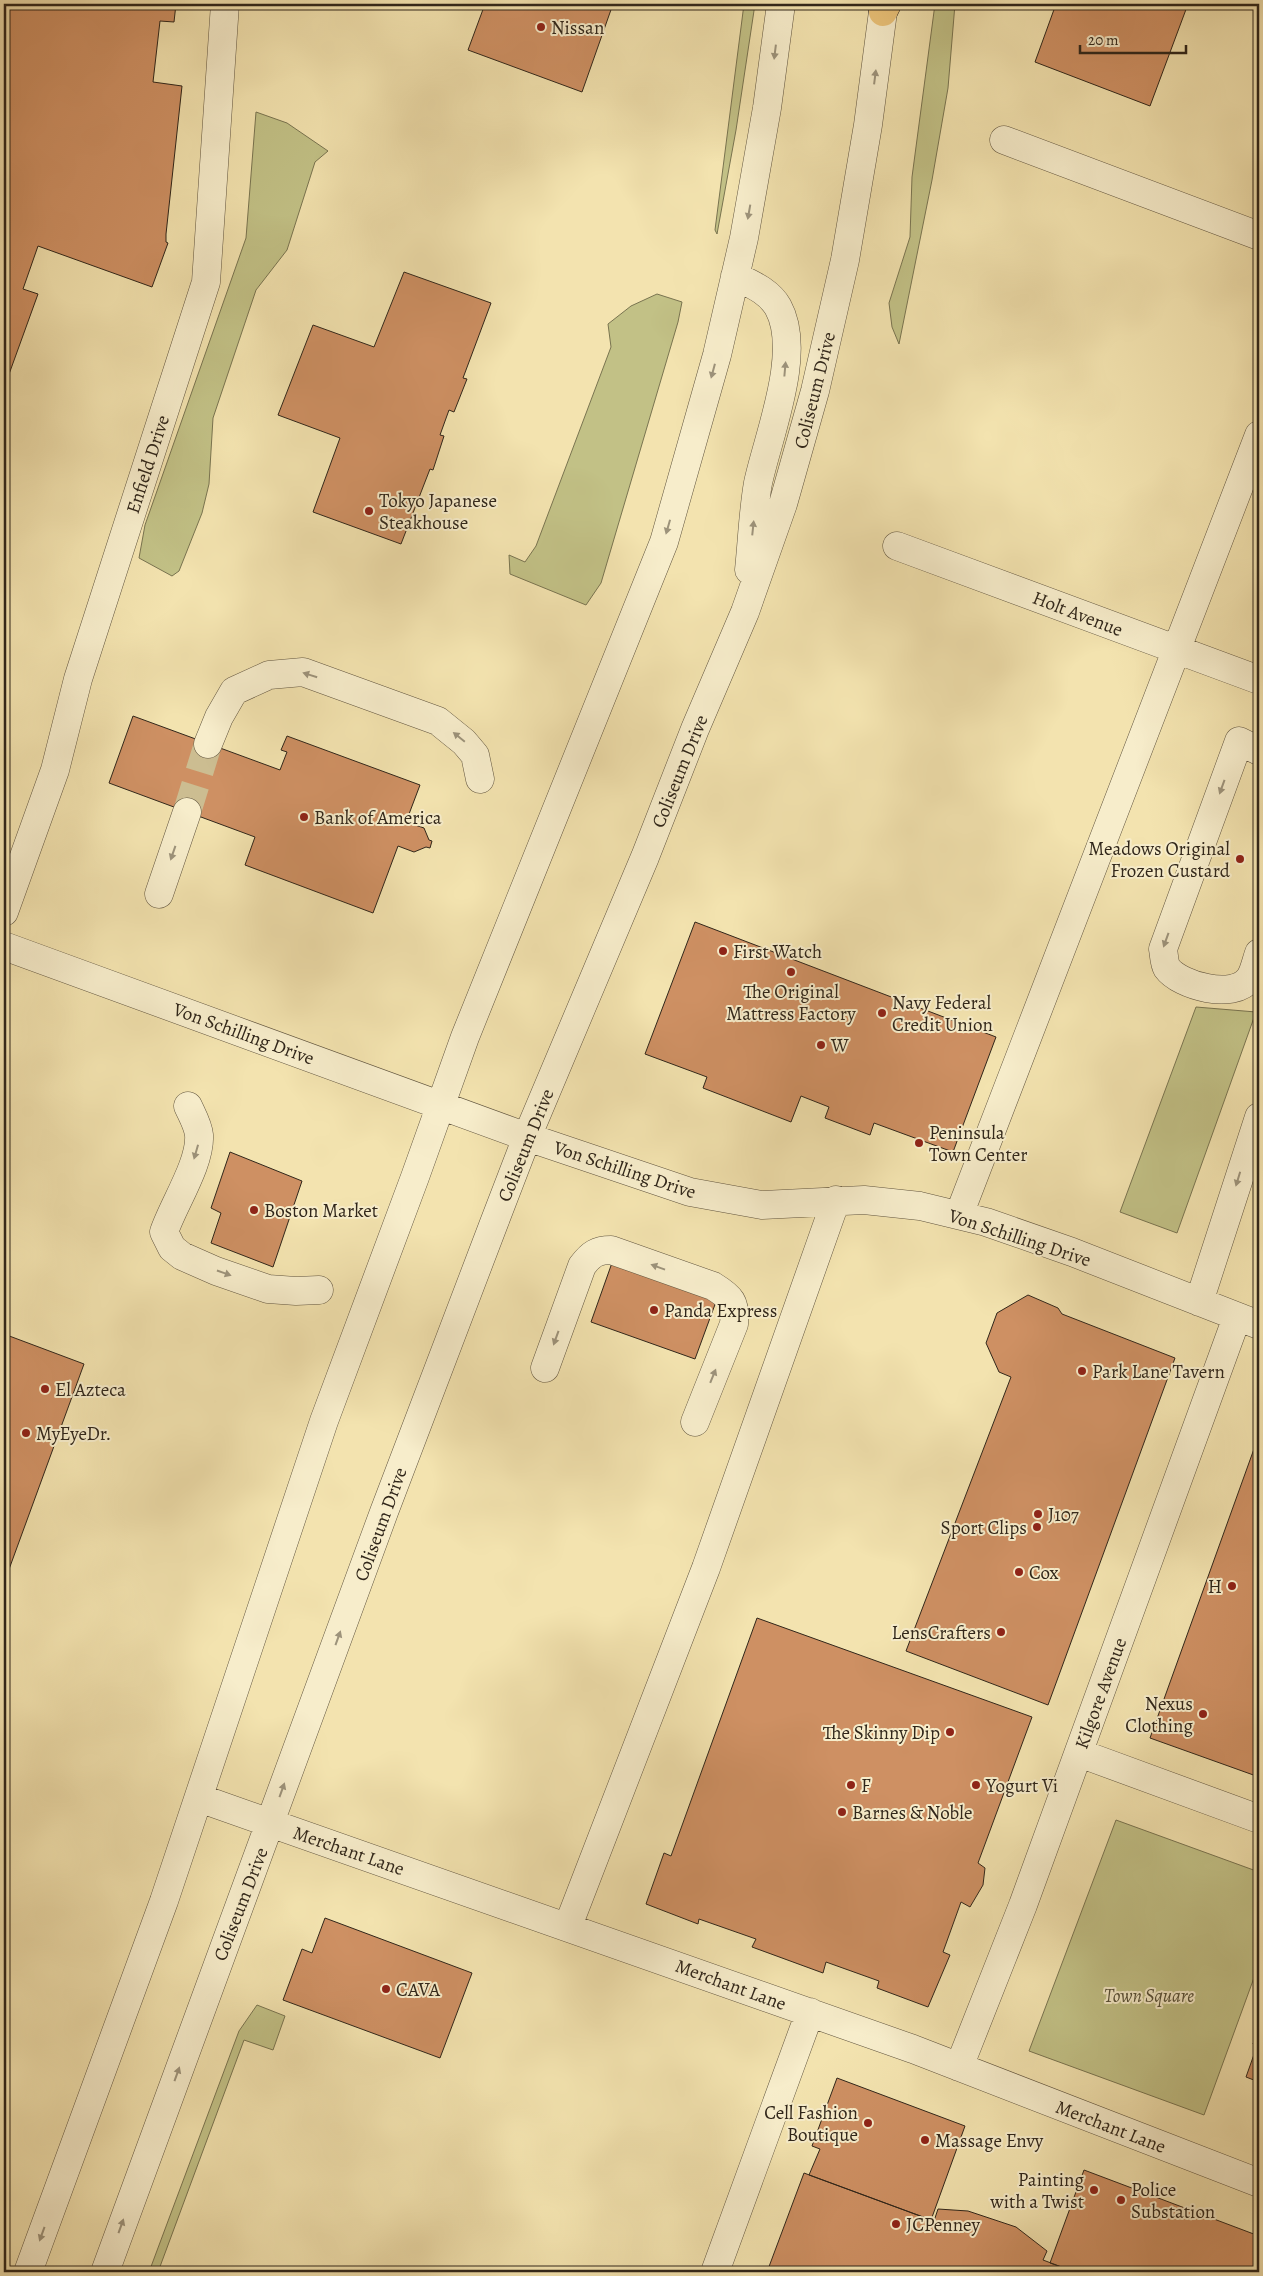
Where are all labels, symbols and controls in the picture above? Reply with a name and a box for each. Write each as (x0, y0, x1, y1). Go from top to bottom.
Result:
place label: Nissan (551, 15, 604, 41)
marker: Nissan (535, 21, 547, 33)
scale bar (1080, 22, 1187, 54)
text: 20 m (1088, 30, 1119, 50)
one-way arrow (771, 44, 779, 60)
one-way arrow (871, 69, 879, 85)
one-way arrow (744, 205, 752, 221)
street label: Coliseum Drive (788, 329, 842, 451)
one-way arrow (781, 361, 789, 377)
one-way arrow (708, 363, 716, 378)
street label: Enfield Drive (120, 412, 176, 517)
place label: Tokyo Japanese Steakhouse (379, 488, 497, 536)
marker: Tokyo Japanese Steakhouse (363, 505, 375, 517)
one-way arrow (664, 520, 672, 535)
one-way arrow (749, 520, 757, 536)
street label: Holt Avenue (1029, 585, 1126, 643)
one-way arrow (302, 671, 317, 679)
street label: Coliseum Drive (645, 711, 714, 832)
one-way arrow (452, 732, 465, 743)
one-way arrow (1218, 780, 1226, 795)
place label: Bank of America (314, 805, 442, 831)
marker: Bank of America (298, 811, 310, 823)
place label: Meadows Original Frozen Custard (1088, 836, 1231, 884)
one-way arrow (169, 845, 176, 860)
marker: Meadows Original Frozen Custard (1234, 853, 1246, 865)
one-way arrow (1162, 932, 1169, 947)
place label: First Watch (733, 939, 822, 965)
marker: First Watch (717, 945, 729, 957)
marker: The Original Mattress Factory (785, 966, 797, 978)
place label: The Original Mattress Factory (726, 979, 856, 1027)
place label: Navy Federal Credit Union (892, 990, 993, 1038)
street label: Von Schilling Drive (169, 996, 318, 1071)
marker: Navy Federal Credit Union (876, 1007, 888, 1019)
place label: W (830, 1033, 849, 1059)
marker: W (815, 1039, 827, 1051)
street label: Coliseum Drive (491, 1085, 560, 1206)
place label: Peninsula Town Center (929, 1120, 1027, 1168)
street label: Von Schilling Drive (549, 1134, 699, 1205)
marker: Peninsula Town Center (913, 1137, 925, 1149)
one-way arrow (191, 1145, 199, 1160)
one-way arrow (1234, 1172, 1241, 1187)
place label: Boston Market (264, 1198, 378, 1224)
street label: Von Schilling Drive (944, 1202, 1094, 1273)
marker: Boston Market (248, 1204, 260, 1216)
one-way arrow (650, 1263, 665, 1271)
one-way arrow (217, 1269, 232, 1277)
place label: Panda Express (664, 1298, 777, 1324)
marker: Panda Express (648, 1304, 660, 1316)
one-way arrow (552, 1331, 560, 1346)
place label: Park Lane Tavern (1092, 1359, 1225, 1385)
marker: Park Lane Tavern (1076, 1365, 1088, 1377)
one-way arrow (710, 1369, 717, 1384)
place label: El Azteca (55, 1377, 126, 1403)
marker: El Azteca (39, 1383, 51, 1395)
place label: MyEyeDr. (36, 1421, 111, 1447)
marker: MyEyeDr. (20, 1427, 32, 1439)
street label: Coliseum Drive (348, 1464, 414, 1585)
place label: J107 (1048, 1502, 1079, 1528)
marker: J107 (1032, 1508, 1044, 1520)
place label: Sport Clips (941, 1515, 1027, 1541)
marker: Sport Clips (1031, 1521, 1043, 1533)
place label: Cox (1029, 1560, 1059, 1586)
marker: Cox (1013, 1566, 1025, 1578)
place label: H (1208, 1574, 1222, 1600)
marker: H (1226, 1580, 1238, 1592)
place label: LensCrafters (892, 1620, 991, 1646)
marker: LensCrafters (995, 1626, 1007, 1638)
one-way arrow (335, 1630, 342, 1645)
street label: Kilgore Avenue (1069, 1634, 1133, 1753)
place label: Nexus Clothing (1125, 1691, 1193, 1739)
marker: Nexus Clothing (1197, 1708, 1209, 1720)
place label: The Skinny Dip (823, 1720, 940, 1746)
marker: The Skinny Dip (944, 1726, 956, 1738)
place label: F (861, 1773, 871, 1799)
place label: Yogurt Vi (985, 1773, 1058, 1799)
marker: F (845, 1779, 857, 1791)
marker: Yogurt Vi (970, 1779, 982, 1791)
one-way arrow (278, 1782, 286, 1797)
place label: Barnes & Noble (852, 1800, 972, 1826)
marker: Barnes & Noble (836, 1806, 848, 1818)
street label: Merchant Lane (289, 1820, 408, 1882)
street label: Coliseum Drive (207, 1844, 275, 1965)
street label: Merchant Lane (672, 1953, 790, 2017)
place label: CAVA (396, 1977, 441, 2003)
marker: CAVA (380, 1983, 392, 1995)
park label: Town Square (1104, 1983, 1194, 2009)
one-way arrow (174, 2066, 181, 2081)
street label: Merchant Lane (1052, 2094, 1170, 2160)
place label: Cell Fashion Boutique (764, 2100, 858, 2148)
marker: Cell Fashion Boutique (862, 2117, 874, 2129)
place label: Massage Envy (935, 2128, 1044, 2154)
marker: Massage Envy (919, 2134, 931, 2146)
place label: Painting with a Twist (989, 2167, 1084, 2215)
place label: Police Substation (1131, 2177, 1215, 2225)
marker: Painting with a Twist (1088, 2184, 1100, 2196)
marker: Police Substation (1115, 2194, 1127, 2206)
place label: JCPenney (906, 2212, 981, 2238)
marker: JCPenney (890, 2218, 902, 2230)
one-way arrow (118, 2219, 125, 2234)
one-way arrow (38, 2226, 45, 2241)

